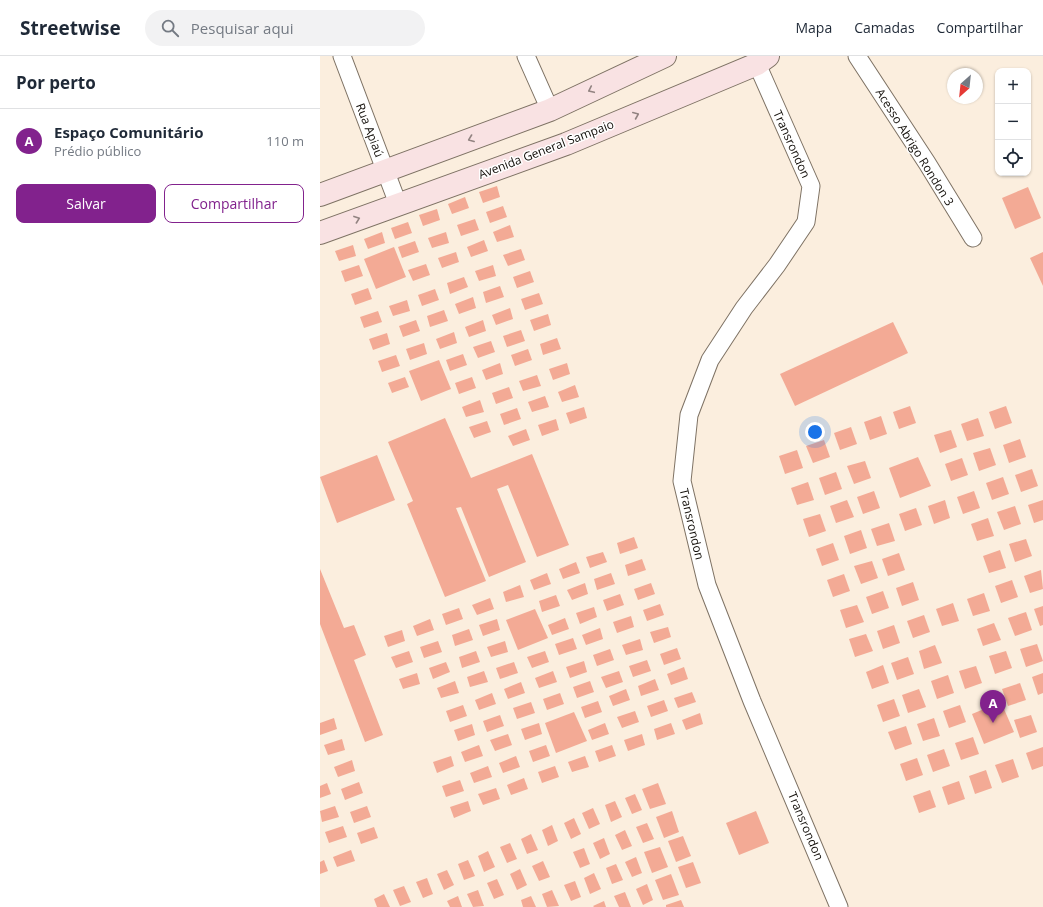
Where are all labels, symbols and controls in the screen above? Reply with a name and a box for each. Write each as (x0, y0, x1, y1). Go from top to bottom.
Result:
search box (145, 10, 425, 46)
text: Streetwise (20, 15, 121, 41)
icon: search (159, 17, 181, 39)
text: Pesquisar aqui (191, 18, 294, 38)
text: Mapa (796, 18, 832, 37)
text: Camadas (854, 18, 915, 37)
text: Compartilhar (937, 18, 1023, 37)
north arrow (947, 68, 983, 104)
map controls (995, 68, 1031, 176)
button: + (995, 68, 1031, 104)
text: Por perto (16, 71, 96, 94)
one-way arrow (588, 85, 596, 93)
street label: Acesso Abrigo Rondon 3 (872, 85, 958, 209)
street label: Rua Apiaú (352, 101, 388, 159)
button: − (995, 104, 1031, 140)
street label: Transrondon (769, 107, 815, 181)
one-way arrow (631, 112, 639, 120)
street label: Avenida General Sampaio (476, 115, 616, 183)
text: Espaço Comunitário (54, 122, 203, 142)
text: A (25, 132, 33, 150)
text: 110 m (266, 132, 304, 150)
one-way arrow (468, 134, 475, 143)
button: locate (995, 140, 1031, 176)
text: Prédio público (54, 142, 141, 160)
button: Salvar (16, 184, 156, 223)
button: Compartilhar (164, 184, 304, 223)
one-way arrow (353, 216, 360, 224)
your location (805, 422, 825, 442)
street label: Transrondon (676, 487, 708, 561)
pin: A (980, 690, 1006, 723)
street label: Transrondon (784, 789, 828, 863)

